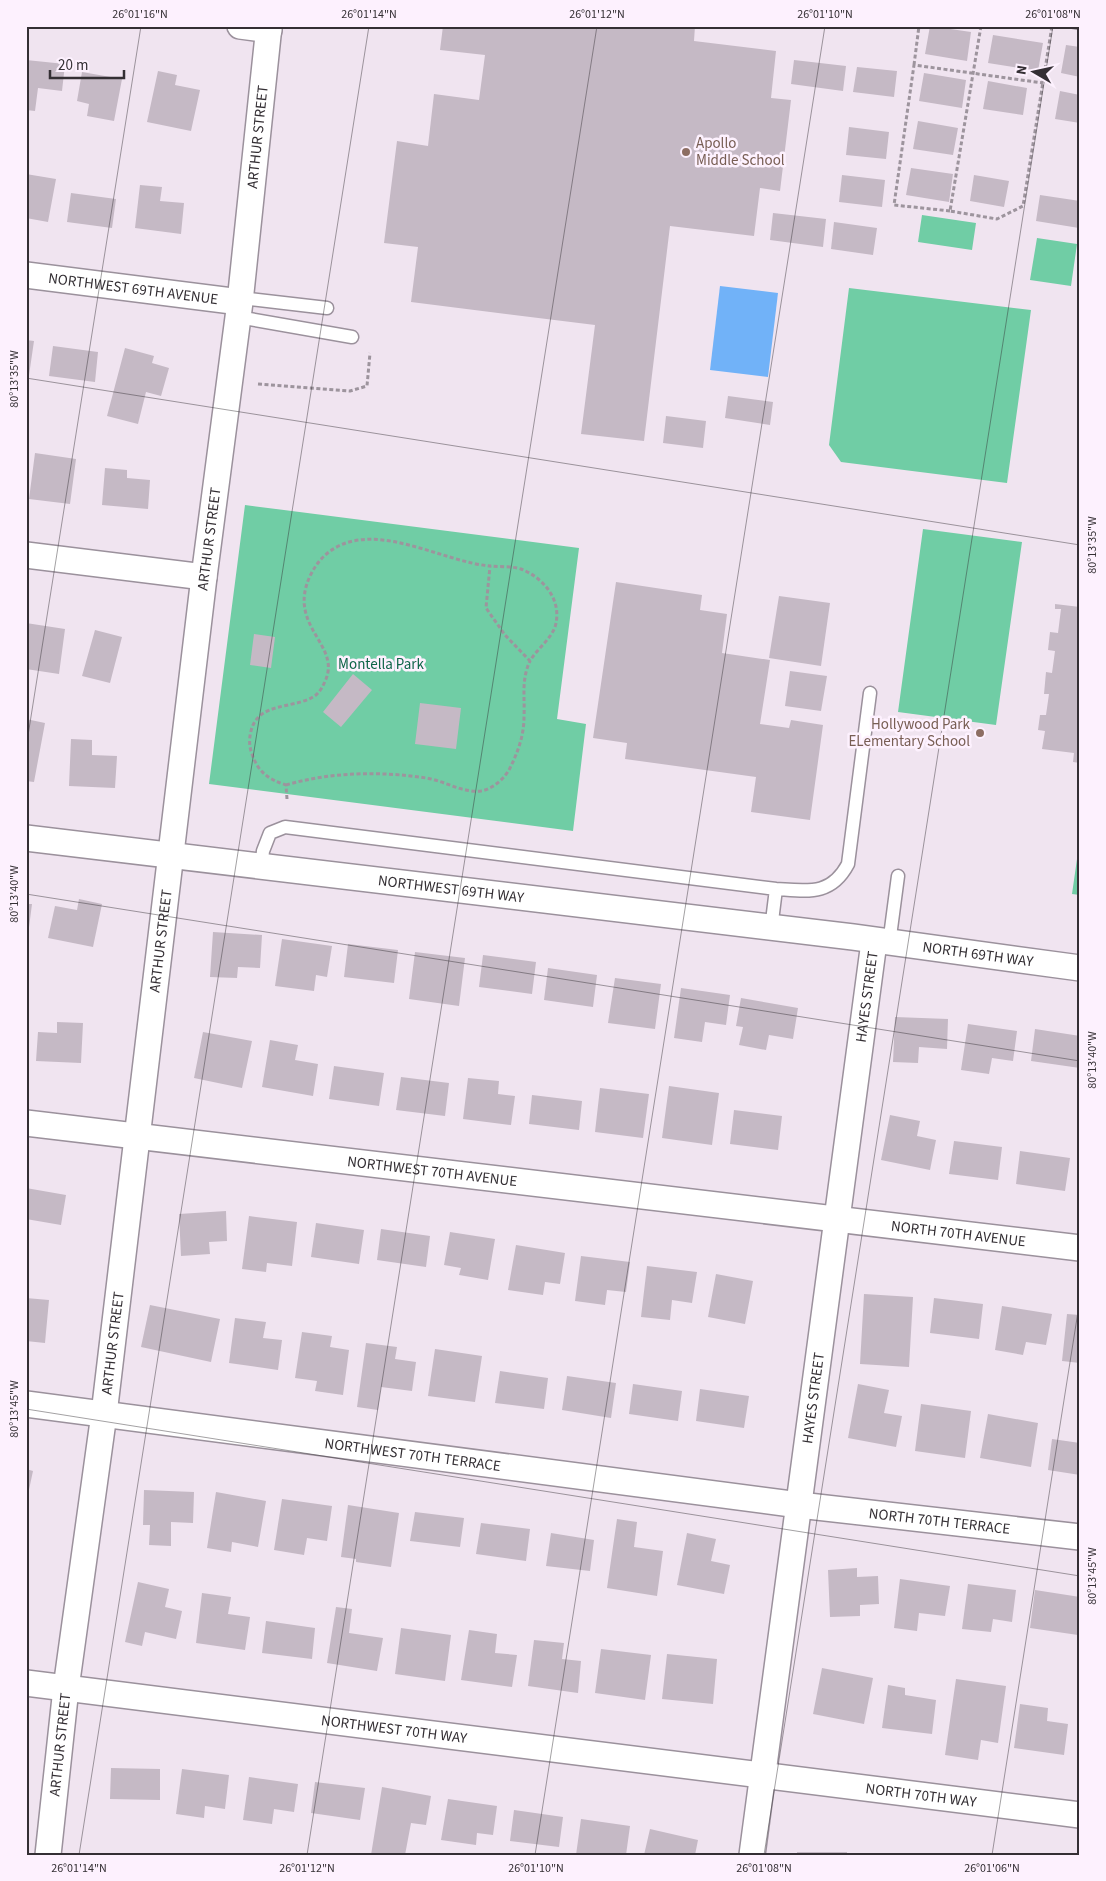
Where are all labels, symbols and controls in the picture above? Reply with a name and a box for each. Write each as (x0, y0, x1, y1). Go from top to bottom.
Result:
text: 26°01'16"N (112, 6, 168, 23)
text: 26°01'14"N (341, 6, 397, 23)
text: 26°01'12"N (569, 6, 625, 23)
text: 26°01'10"N (797, 6, 853, 23)
text: 26°01'08"N (1025, 6, 1081, 23)
scale bar (50, 48, 124, 80)
north arrow (1008, 48, 1058, 98)
text: 20 m (58, 55, 88, 76)
text: N (1012, 64, 1033, 76)
street label: ARTHUR STREET (241, 84, 273, 189)
place label: Apollo Middle School (696, 133, 785, 171)
marker: Apollo Middle School (680, 146, 692, 158)
street label: NORTHWEST 69TH AVENUE (47, 267, 219, 310)
text: 80°13'35"W (6, 350, 23, 408)
street label: ARTHUR STREET (192, 486, 226, 592)
text: 80°13'35"W (1084, 516, 1101, 574)
park label: Montella Park (338, 654, 424, 675)
place label: Hollywood Park ELementary School (848, 714, 971, 752)
marker: Hollywood Park ELementary School (974, 727, 986, 739)
text: 80°13'40"W (6, 865, 23, 923)
street label: NORTHWEST 69TH WAY (377, 870, 526, 908)
street label: ARTHUR STREET (144, 888, 177, 994)
street label: NORTH 69TH WAY (921, 936, 1035, 972)
street label: HAYES STREET (850, 950, 883, 1044)
text: 80°13'40"W (1084, 1031, 1101, 1089)
street label: NORTHWEST 70TH AVENUE (346, 1151, 518, 1192)
street label: NORTH 70TH AVENUE (890, 1215, 1027, 1252)
street label: ARTHUR STREET (96, 1290, 129, 1396)
street label: HAYES STREET (797, 1351, 830, 1445)
text: 80°13'45"W (6, 1380, 23, 1438)
street label: NORTHWEST 70TH TERRACE (323, 1433, 502, 1476)
street label: NORTH 70TH TERRACE (868, 1503, 1011, 1539)
text: 80°13'45"W (1084, 1547, 1101, 1605)
street label: ARTHUR STREET (44, 1692, 76, 1797)
street label: NORTHWEST 70TH WAY (320, 1710, 469, 1749)
street label: NORTH 70TH WAY (864, 1778, 979, 1813)
text: 26°01'14"N (51, 1860, 107, 1877)
text: 26°01'12"N (279, 1860, 335, 1877)
text: 26°01'10"N (508, 1860, 564, 1877)
text: 26°01'08"N (736, 1860, 792, 1877)
text: 26°01'06"N (964, 1860, 1020, 1877)

